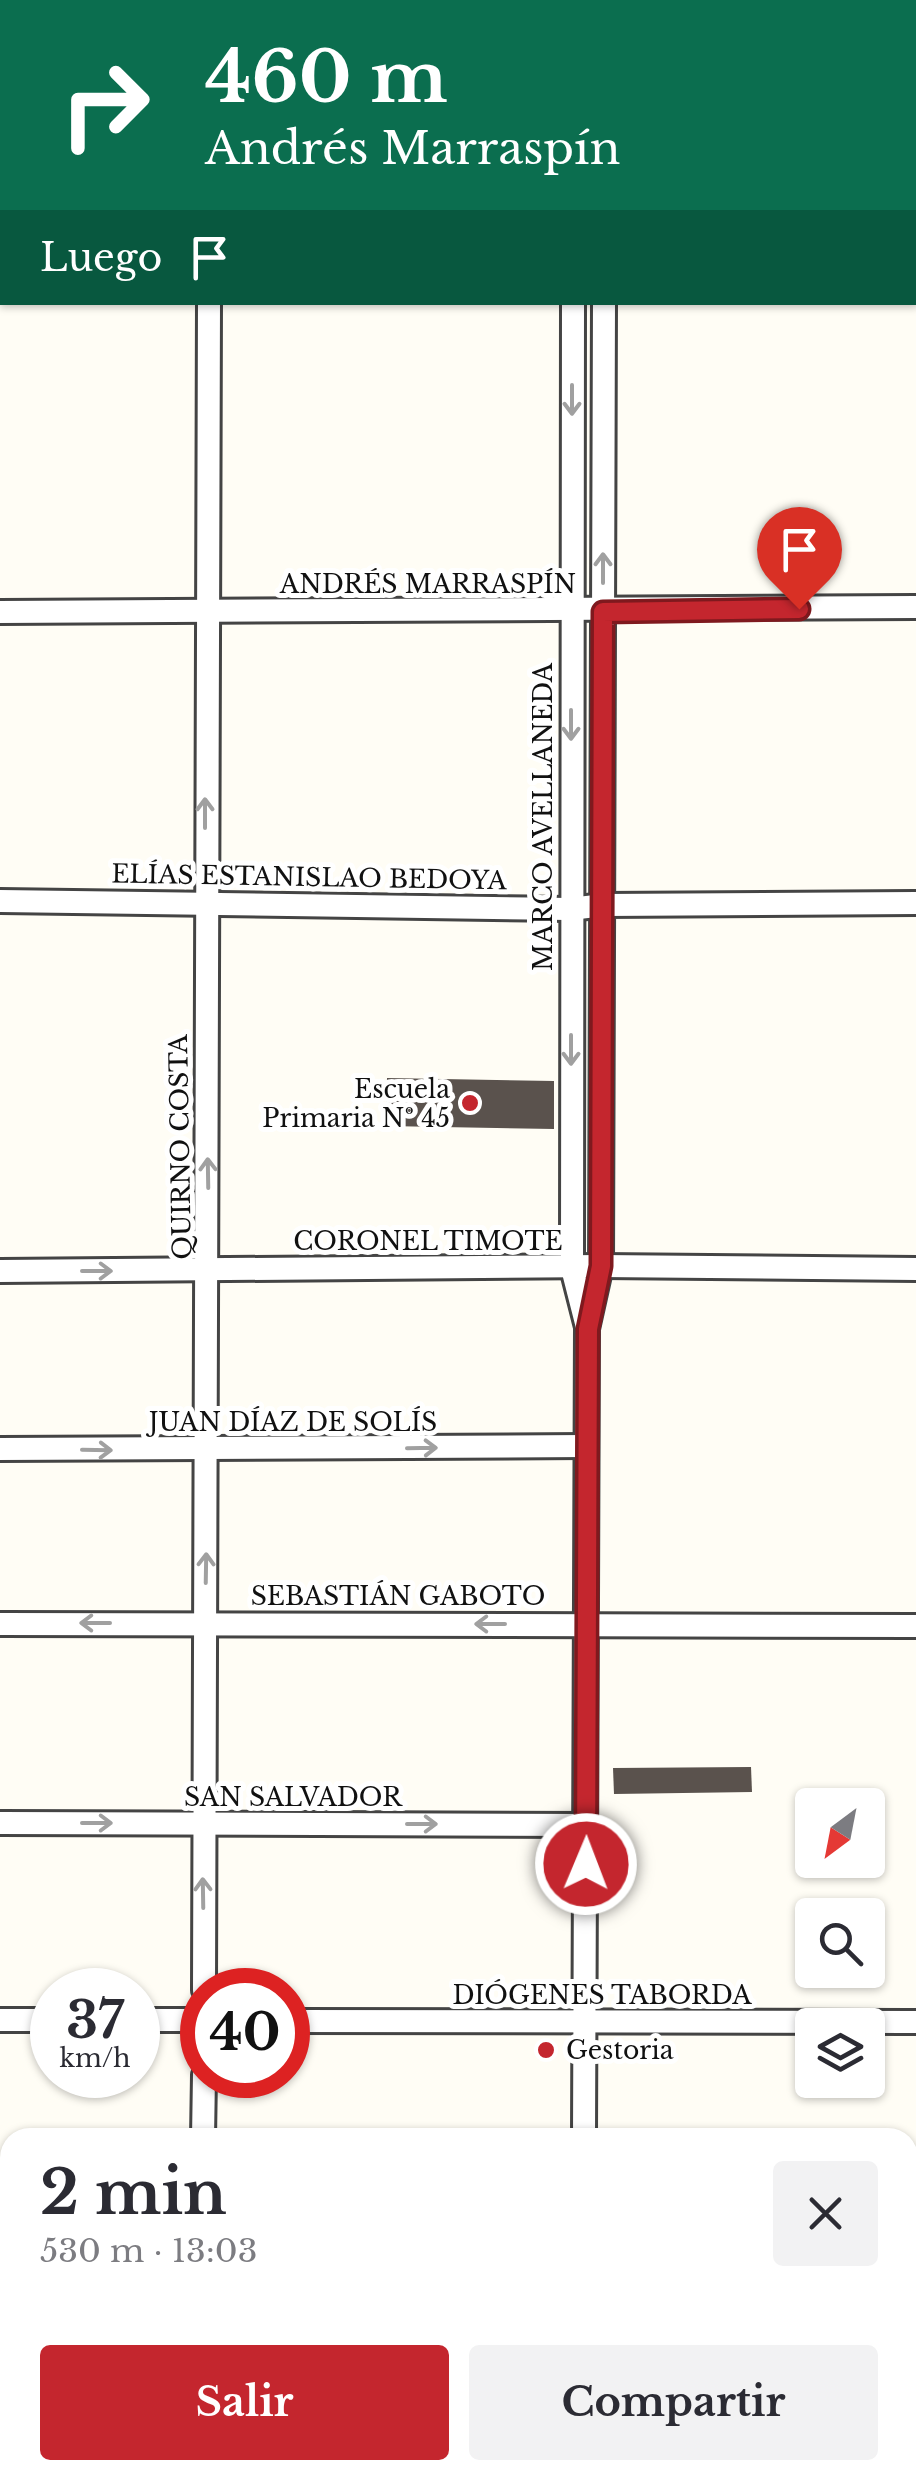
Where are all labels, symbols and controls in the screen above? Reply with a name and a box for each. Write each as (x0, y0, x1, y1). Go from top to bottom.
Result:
text: 460 m (205, 34, 448, 121)
icon: right (40, 40, 170, 170)
text: Andrés Marraspín (205, 120, 620, 176)
icon: arrive (182, 230, 237, 285)
text: Luego (40, 234, 162, 281)
one-way arrow (563, 383, 582, 415)
pin (757, 507, 842, 610)
icon: arrive (772, 522, 827, 577)
one-way arrow (594, 553, 612, 586)
street label: ANDRÉS MARRASPÍN (279, 568, 576, 600)
street label: MARCO AVELLANEDA (528, 662, 559, 971)
one-way arrow (562, 708, 580, 740)
one-way arrow (196, 797, 214, 830)
street label: ELÍAS ESTANISLAO BEDOYA (111, 858, 508, 896)
one-way arrow (562, 1032, 580, 1065)
street label: QUIRNO COSTA (163, 1033, 198, 1260)
place label: Escuela Primaria Nº 45 (262, 1074, 450, 1134)
marker: Escuela Primaria Nº 45 (459, 1092, 481, 1114)
one-way arrow (199, 1157, 218, 1189)
street label: CORONEL TIMOTE (293, 1226, 563, 1257)
one-way arrow (80, 1262, 113, 1280)
street label: JUAN DÍAZ DE SOLÍS (146, 1406, 437, 1438)
one-way arrow (406, 1438, 438, 1458)
one-way arrow (81, 1440, 113, 1459)
one-way arrow (197, 1552, 216, 1584)
street label: SEBASTIÁN GABOTO (251, 1580, 545, 1612)
one-way arrow (80, 1614, 112, 1632)
one-way arrow (475, 1614, 508, 1634)
street label: SAN SALVADOR (184, 1782, 403, 1813)
north arrow (795, 1788, 885, 1878)
map controls (795, 1788, 885, 2098)
position arrow (534, 1812, 638, 1916)
one-way arrow (80, 1814, 113, 1832)
one-way arrow (406, 1814, 438, 1834)
one-way arrow (193, 1877, 212, 1909)
button: search (795, 1898, 885, 1988)
speed limit sign: 40 (180, 1968, 310, 2098)
street label: DIÓGENES TABORDA (452, 1979, 752, 2011)
text: 37 (66, 1989, 124, 2052)
button: layers (795, 2008, 885, 2098)
place label: Gestoria (566, 2035, 674, 2066)
marker: Gestoria (535, 2039, 557, 2061)
text: km/h (60, 2043, 130, 2074)
text: 2 min (40, 2156, 227, 2230)
button: close (773, 2161, 878, 2266)
text: 530 m · 13:03 (40, 2231, 257, 2271)
button: Salir (40, 2345, 449, 2460)
button: Compartir (469, 2345, 878, 2460)

